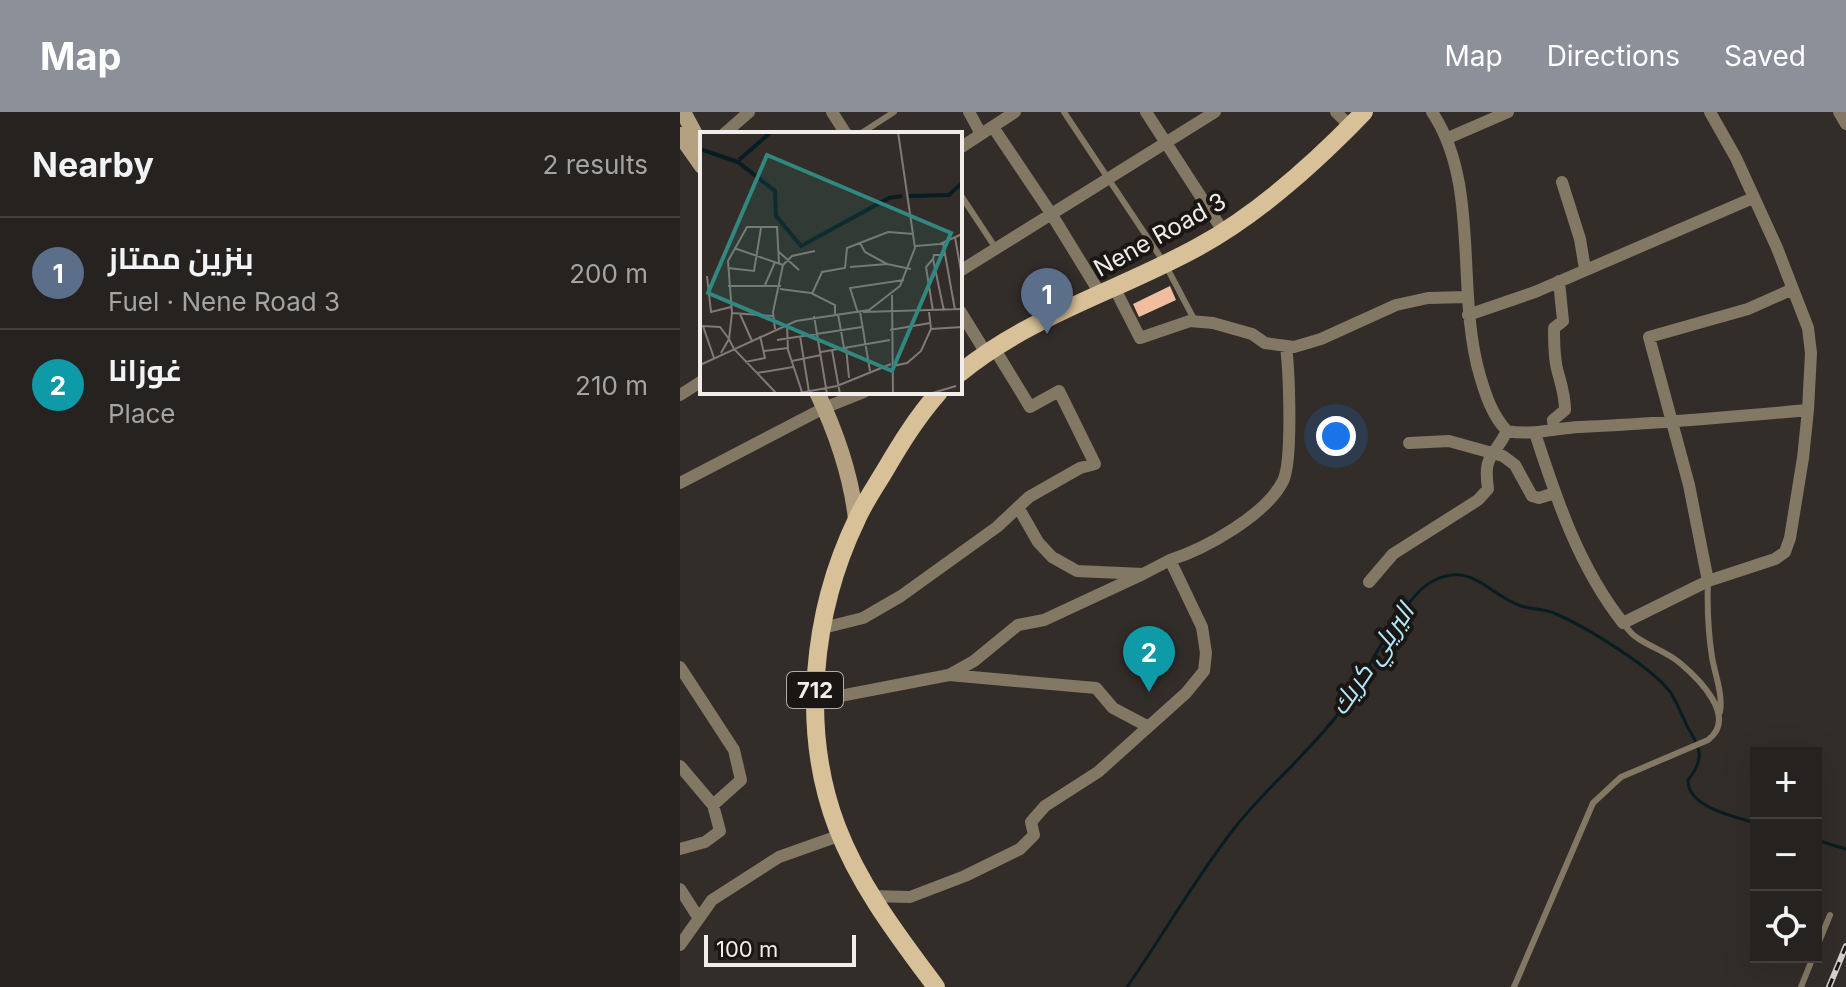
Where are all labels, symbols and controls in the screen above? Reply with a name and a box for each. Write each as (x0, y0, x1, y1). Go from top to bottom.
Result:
text: Map (40, 33, 121, 79)
text: Map (1444, 39, 1503, 73)
text: Directions (1547, 39, 1680, 73)
text: Saved (1724, 39, 1806, 73)
inset map (700, 132, 962, 394)
text: Nearby (32, 144, 154, 185)
text: 2 results (543, 149, 648, 180)
street label: Nene Road 3 (1089, 186, 1231, 283)
text: بنزين ممتاز (108, 240, 254, 276)
text: 1 (52, 258, 64, 289)
text: 200 m (569, 258, 648, 289)
pin: 1 (1021, 268, 1073, 334)
text: Fuel · Nene Road 3 (108, 286, 340, 317)
text: غوزانا (108, 352, 182, 388)
text: 2 (50, 370, 66, 401)
text: 210 m (575, 370, 648, 401)
text: Place (108, 398, 176, 429)
your location (1316, 416, 1356, 456)
water label: اليريلي كريك (1323, 595, 1427, 724)
pin: 2 (1123, 626, 1175, 692)
road number: 712 (787, 672, 843, 708)
map controls (1750, 747, 1822, 963)
button: + (1750, 747, 1822, 819)
button: − (1750, 819, 1822, 891)
button: locate (1750, 891, 1822, 963)
scale bar (704, 931, 856, 967)
text: 100 m (716, 936, 778, 962)

